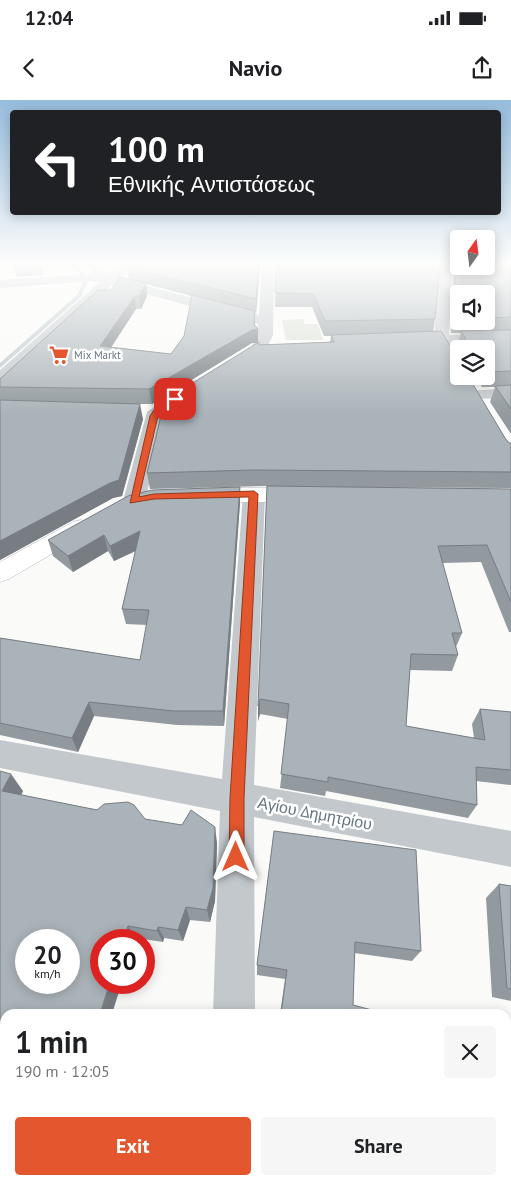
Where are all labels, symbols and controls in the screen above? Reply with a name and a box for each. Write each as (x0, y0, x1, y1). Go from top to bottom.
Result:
text: 12:04 (25, 6, 73, 30)
icon: back (15, 54, 43, 82)
text: Navio (229, 54, 282, 82)
icon: share (468, 54, 496, 82)
text: 100 m (108, 126, 205, 172)
icon: left (25, 130, 90, 195)
text: Εθνικής Αντιστάσεως (108, 170, 315, 198)
north arrow (450, 230, 495, 275)
map controls (450, 230, 495, 385)
button: sound (450, 285, 495, 330)
button: layers (450, 340, 495, 385)
supermarket icon: Mix Markt (48, 344, 70, 366)
place label: Mix Markt (74, 348, 121, 362)
pin (154, 378, 196, 420)
icon: arrive (161, 385, 189, 413)
street label: Αγίου Δημητρίου (256, 792, 374, 834)
position arrow (209, 830, 261, 882)
speed limit sign: 30 (90, 929, 155, 994)
text: 20 (33, 939, 62, 971)
text: km/h (34, 966, 61, 981)
text: 1 min (15, 1022, 88, 1061)
button: close (444, 1026, 496, 1078)
text: 190 m · 12:05 (15, 1061, 110, 1081)
button: Exit (15, 1117, 251, 1175)
button: Share (261, 1117, 496, 1175)

